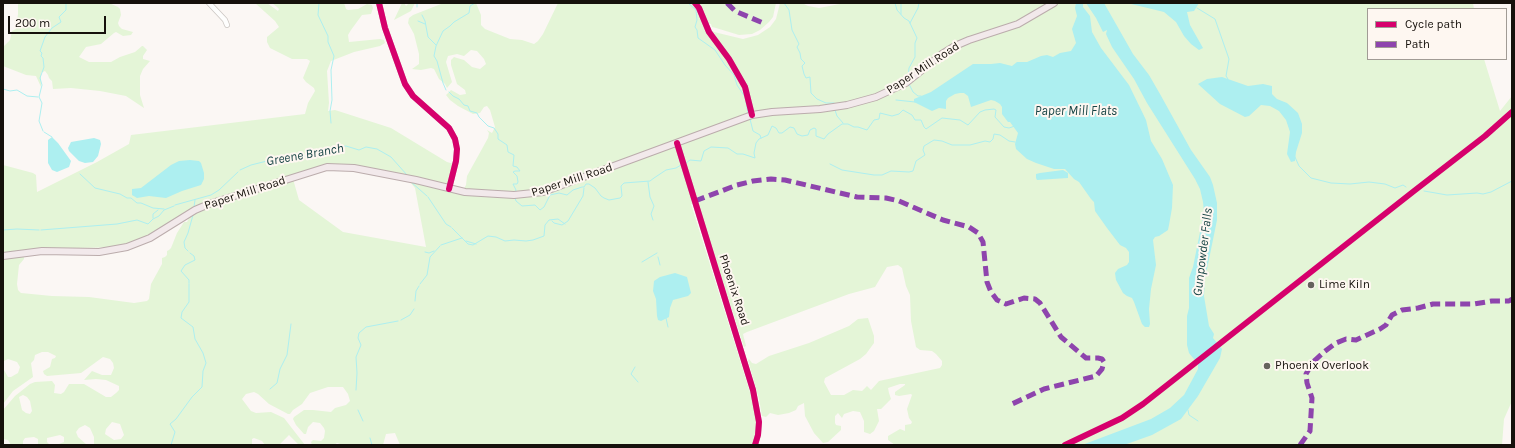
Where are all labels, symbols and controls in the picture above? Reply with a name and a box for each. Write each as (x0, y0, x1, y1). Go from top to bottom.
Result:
scale bar (10, 8, 108, 34)
legend (1367, 8, 1507, 60)
text: 200 m (15, 16, 50, 30)
text: Cycle path (1405, 17, 1462, 31)
text: Path (1405, 37, 1430, 51)
street label: Paper Mill Road (884, 39, 962, 97)
water label: Paper Mill Flats (1035, 103, 1117, 119)
water label: Greene Branch (265, 141, 345, 169)
street label: Paper Mill Road (530, 160, 614, 200)
street label: Paper Mill Road (203, 173, 287, 213)
water label: Gunpowder Falls (1190, 207, 1216, 297)
street label: Phoenix Road (716, 253, 752, 327)
place label: Lime Kiln (1319, 278, 1370, 292)
marker: Lime Kiln (1306, 280, 1316, 290)
place label: Phoenix Overlook (1275, 359, 1369, 373)
marker: Phoenix Overlook (1262, 361, 1272, 371)

